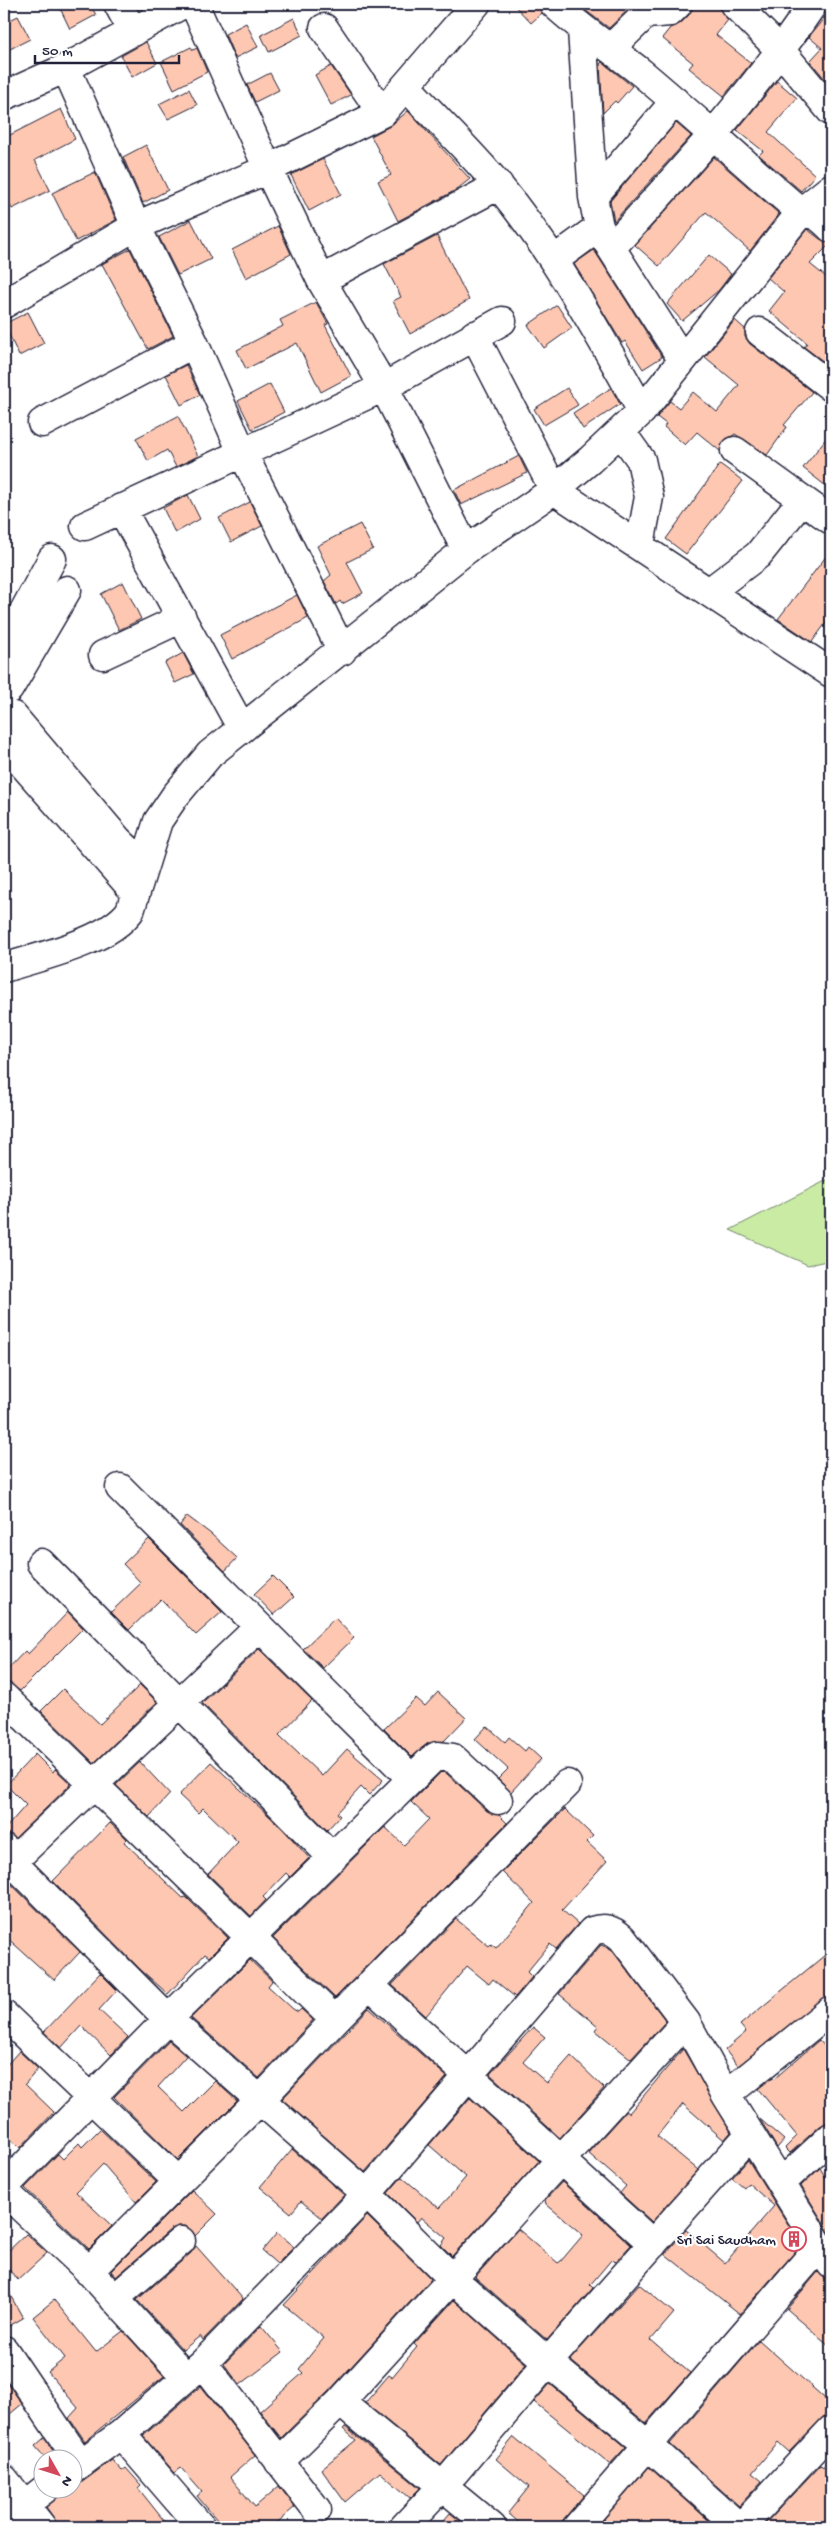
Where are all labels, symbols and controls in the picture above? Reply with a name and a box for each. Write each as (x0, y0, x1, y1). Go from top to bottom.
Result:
scale bar (35, 32, 179, 64)
text: 50 m (42, 43, 73, 61)
building icon: Sri Sai Saudham (781, 2226, 807, 2252)
place label: Sri Sai Saudham (677, 2232, 776, 2250)
north arrow (32, 2448, 82, 2498)
text: N (57, 2472, 76, 2490)

